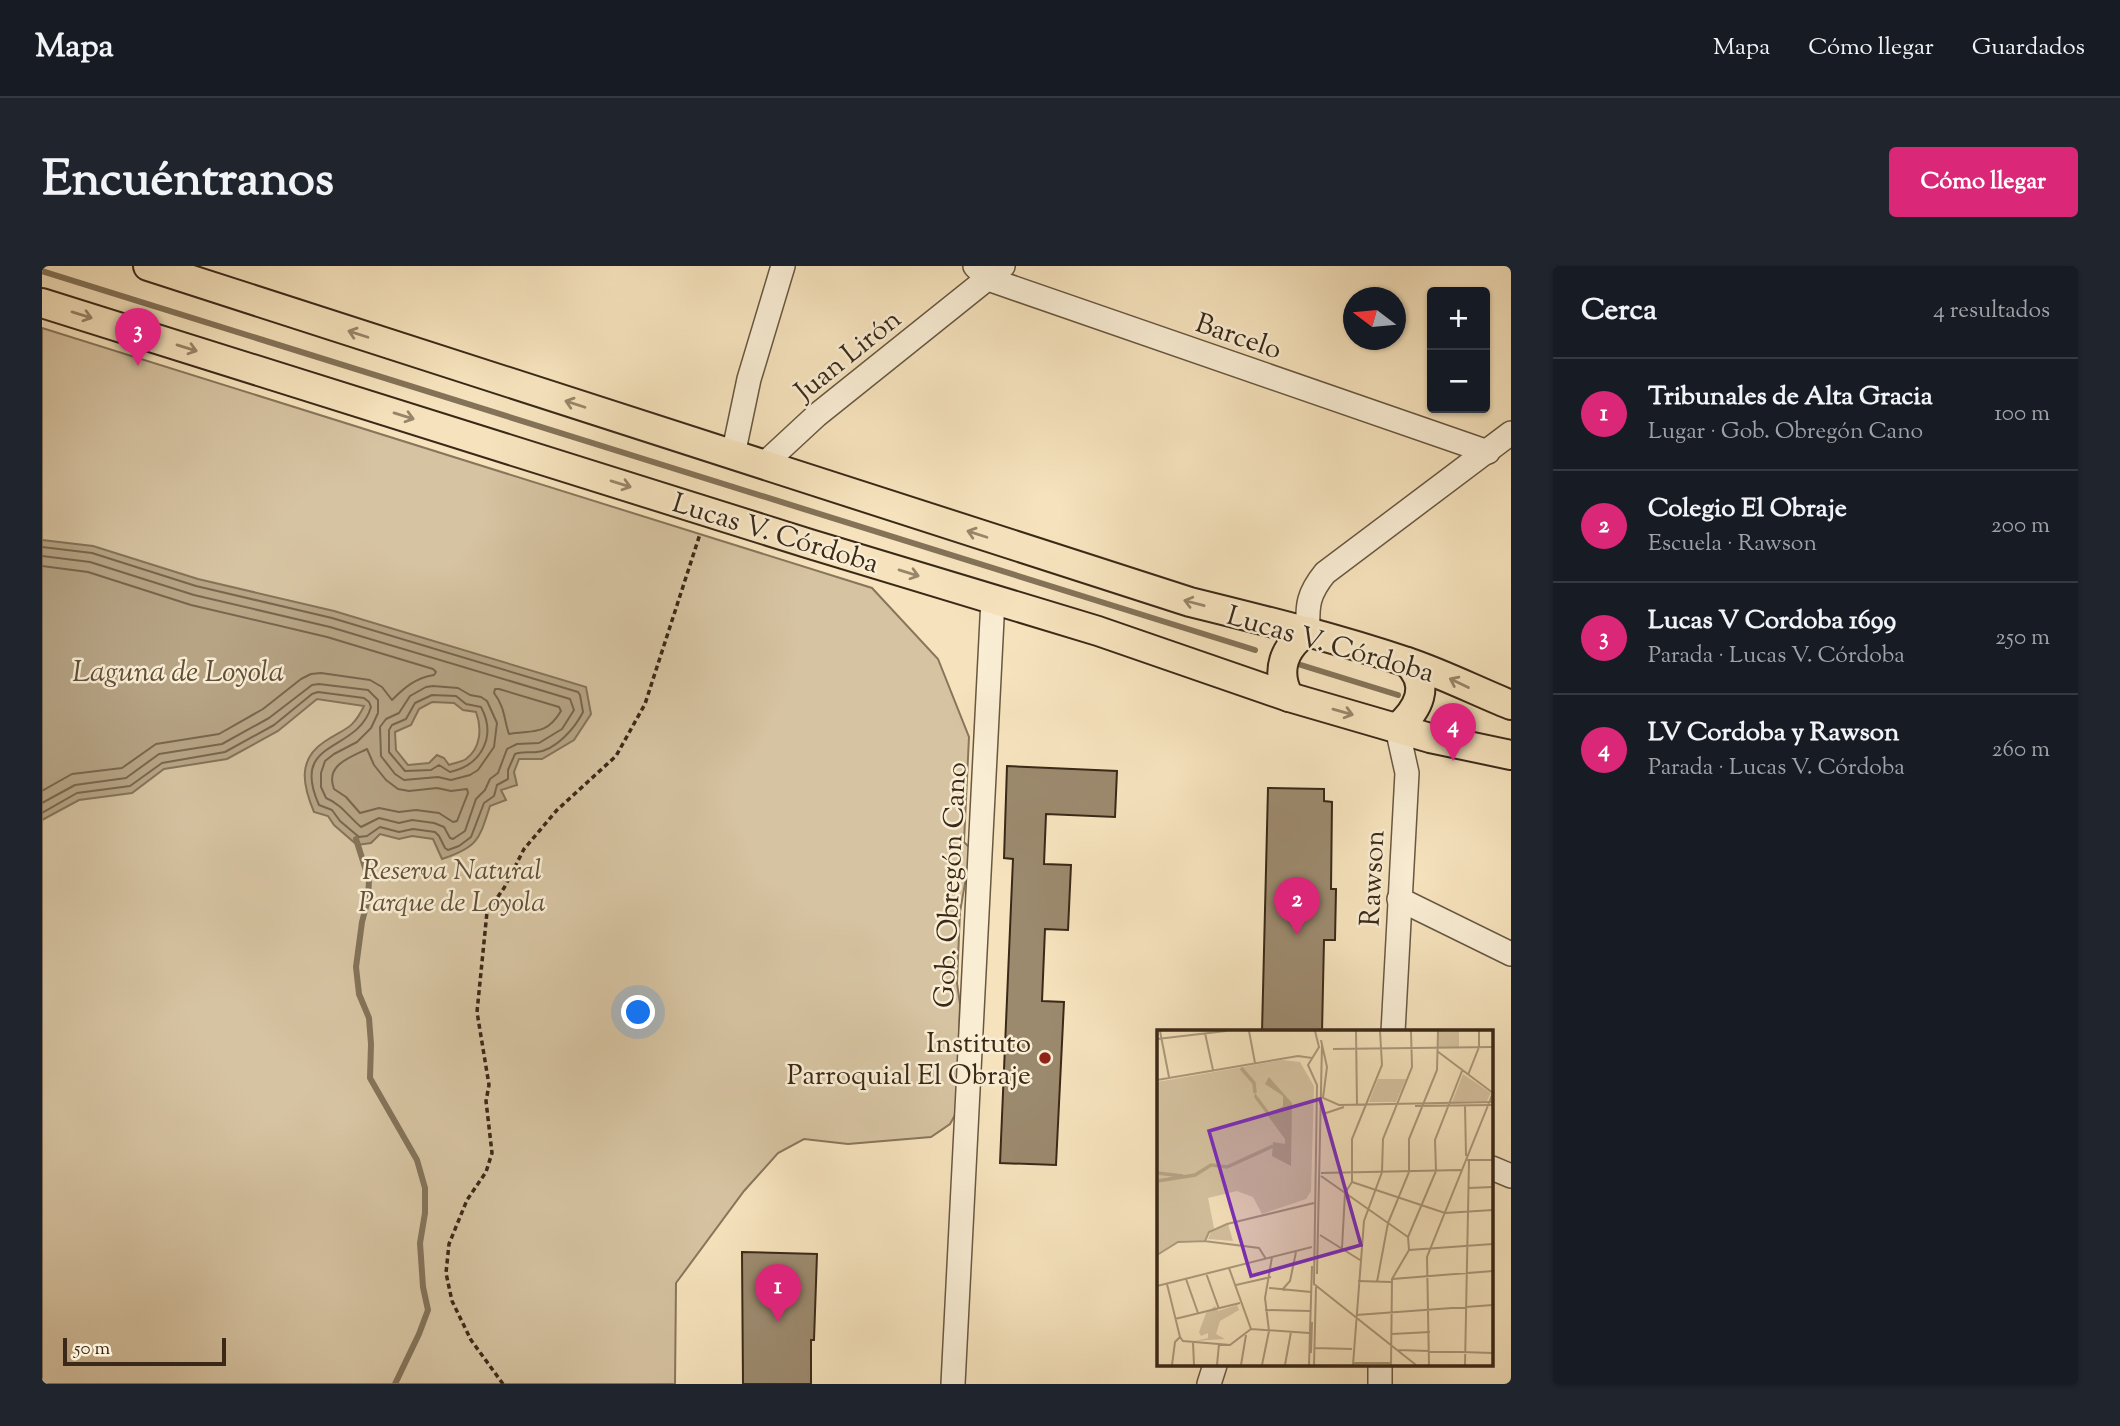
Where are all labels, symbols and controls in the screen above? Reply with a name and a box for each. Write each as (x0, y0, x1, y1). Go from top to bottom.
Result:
text: Mapa (35, 24, 114, 72)
text: Mapa (1713, 31, 1770, 65)
text: Cómo llegar (1808, 31, 1934, 65)
text: Guardados (1972, 31, 2085, 65)
text: Encuéntranos (42, 147, 334, 217)
button: Cómo llegar (1889, 147, 2078, 217)
north arrow (1343, 287, 1406, 350)
map controls (1427, 287, 1490, 413)
button: + (1427, 287, 1490, 350)
text: Cerca (1581, 290, 1657, 333)
text: 4 resultados (1933, 295, 2050, 328)
street label: Juan Lirón (786, 301, 911, 413)
street label: Barcelo (1189, 304, 1287, 371)
pin: 3 (115, 308, 161, 366)
one-way arrow (71, 309, 93, 322)
one-way arrow (348, 327, 370, 340)
one-way arrow (176, 342, 198, 355)
button: − (1427, 350, 1490, 413)
text: Tribunales de Alta Gracia (1648, 379, 1933, 416)
one-way arrow (564, 397, 586, 410)
text: 1 (1600, 398, 1608, 431)
text: 100 m (1994, 398, 2050, 431)
one-way arrow (393, 410, 415, 423)
text: Lugar · Gob. Obregón Cano (1648, 416, 1923, 449)
one-way arrow (610, 478, 632, 491)
street label: Lucas V. Córdoba (667, 484, 883, 585)
text: Colegio El Obraje (1648, 491, 1847, 528)
text: 2 (1599, 510, 1609, 543)
text: 200 m (1991, 510, 2050, 543)
one-way arrow (967, 526, 989, 539)
text: Escuela · Rawson (1648, 528, 1817, 561)
one-way arrow (897, 568, 919, 581)
one-way arrow (1183, 596, 1206, 609)
street label: Lucas V. Córdoba (1222, 597, 1439, 695)
text: Lucas V Cordoba 1699 (1648, 603, 1896, 640)
text: 3 (1599, 622, 1609, 655)
text: 250 m (1995, 622, 2050, 655)
text: Parada · Lucas V. Córdoba (1648, 640, 1905, 673)
water label: Laguna de Loyola (72, 652, 284, 695)
one-way arrow (1449, 676, 1470, 689)
pin: 4 (1430, 703, 1476, 761)
one-way arrow (1332, 707, 1354, 720)
text: LV Cordoba y Rawson (1648, 715, 1899, 752)
text: 4 (1598, 734, 1610, 767)
text: 260 m (1992, 734, 2050, 767)
text: Parada · Lucas V. Córdoba (1648, 752, 1905, 785)
street label: Gob. Obregón Cano (926, 761, 978, 1009)
street label: Rawson (1351, 829, 1396, 927)
park label: Reserva Natural Parque de Loyola (358, 852, 546, 924)
pin: 2 (1274, 877, 1320, 935)
your location (621, 995, 655, 1029)
place label: Instituto Parroquial El Obraje (787, 1025, 1031, 1097)
inset map (1157, 1030, 1493, 1366)
marker: Instituto Parroquial El Obraje (1037, 1050, 1053, 1066)
pin: 1 (755, 1264, 801, 1322)
scale bar (63, 1335, 226, 1367)
text: 50 m (74, 1336, 110, 1363)

